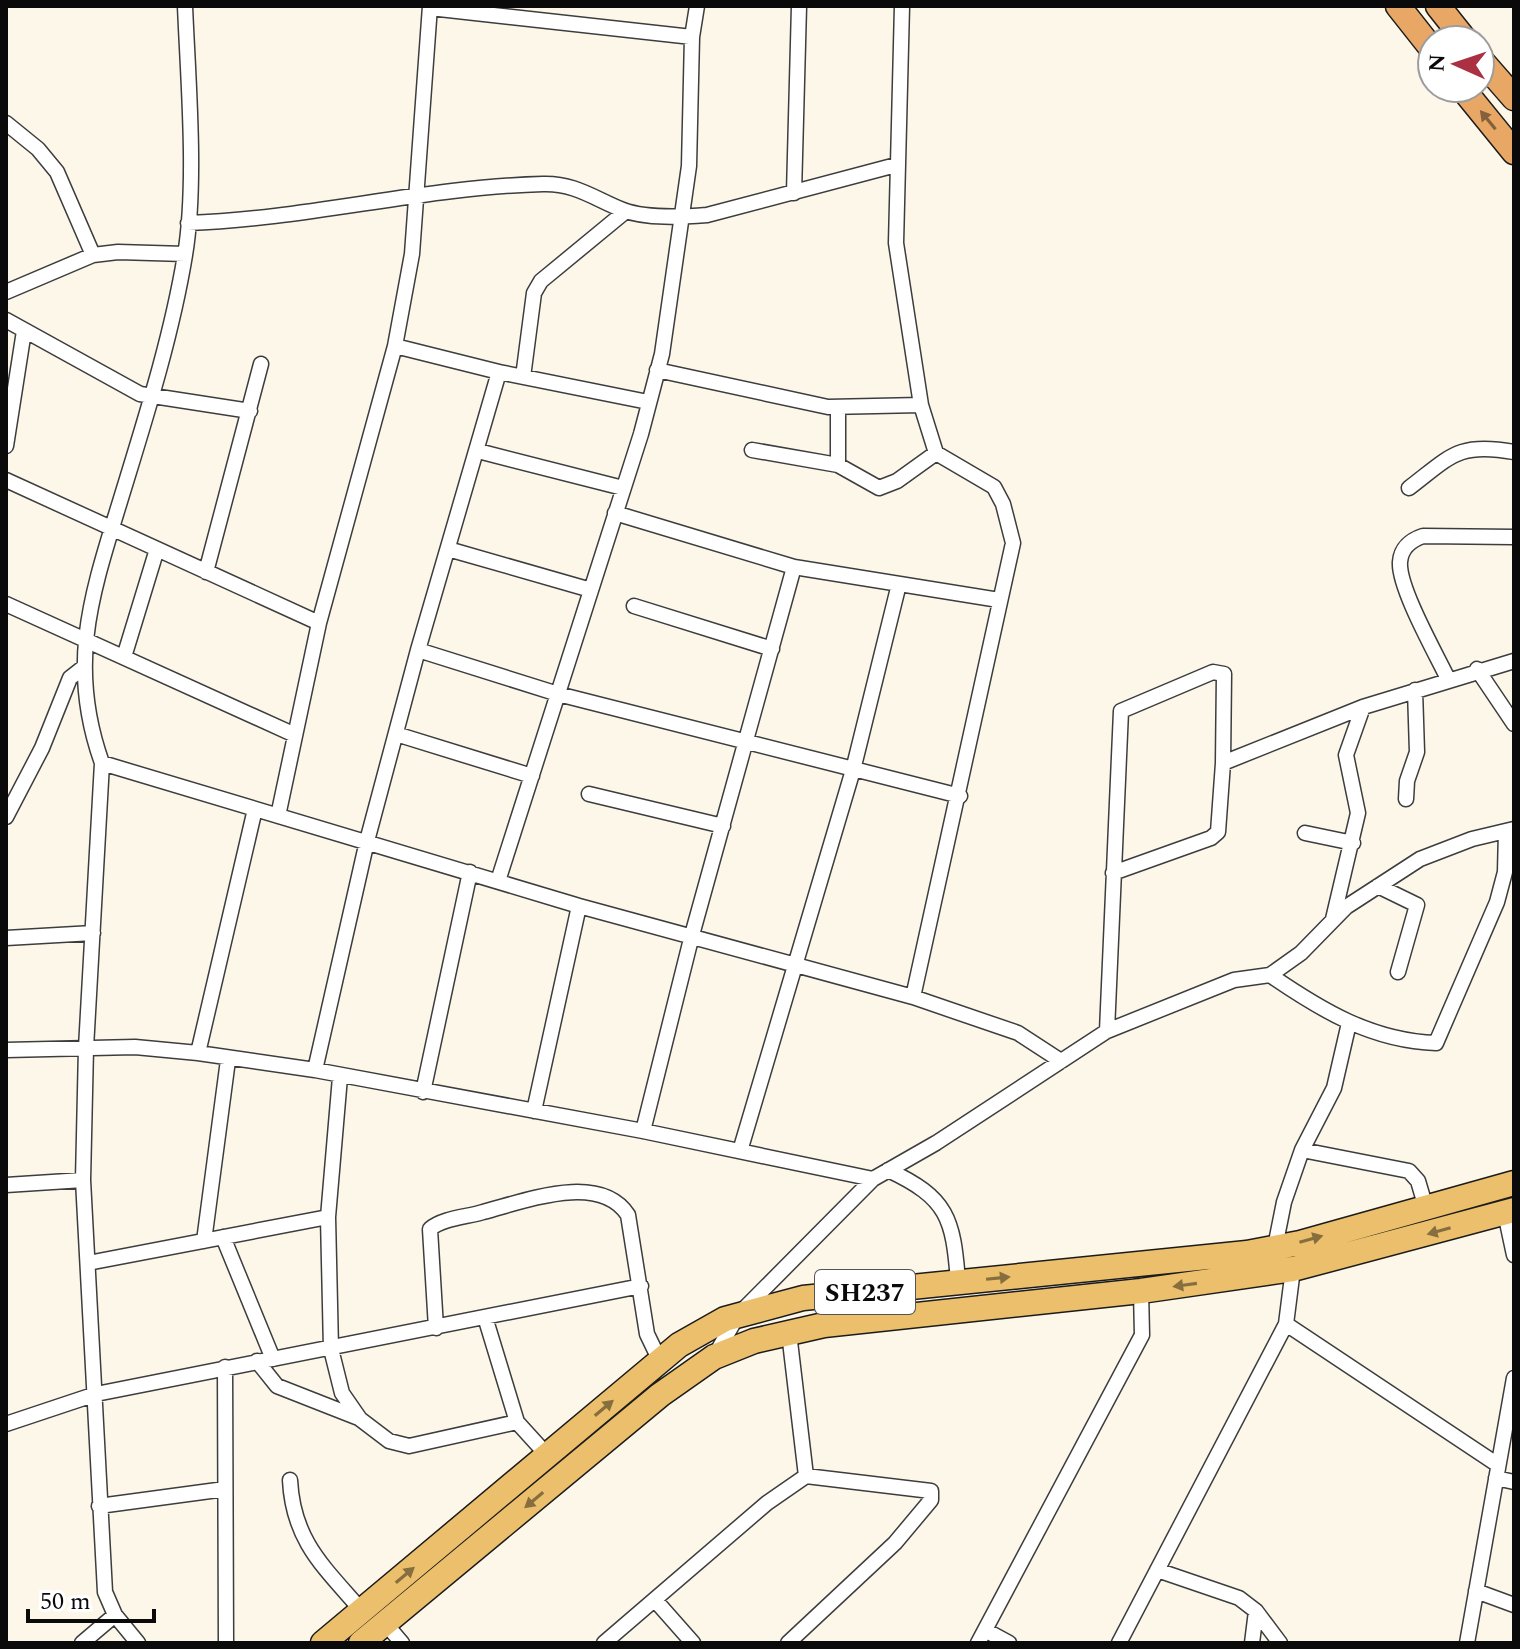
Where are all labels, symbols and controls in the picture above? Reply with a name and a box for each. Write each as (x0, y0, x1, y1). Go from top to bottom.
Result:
north arrow (1416, 24, 1496, 104)
text: N (1421, 53, 1454, 73)
one-way arrow (1480, 110, 1497, 130)
one-way arrow (1426, 1226, 1451, 1238)
one-way arrow (1299, 1233, 1324, 1245)
road number: SH237 (815, 1270, 915, 1314)
one-way arrow (986, 1271, 1011, 1284)
one-way arrow (1172, 1279, 1197, 1292)
one-way arrow (593, 1400, 613, 1417)
one-way arrow (524, 1491, 544, 1508)
one-way arrow (394, 1567, 414, 1584)
scale bar (28, 1573, 154, 1623)
text: 50 m (40, 1584, 91, 1620)

